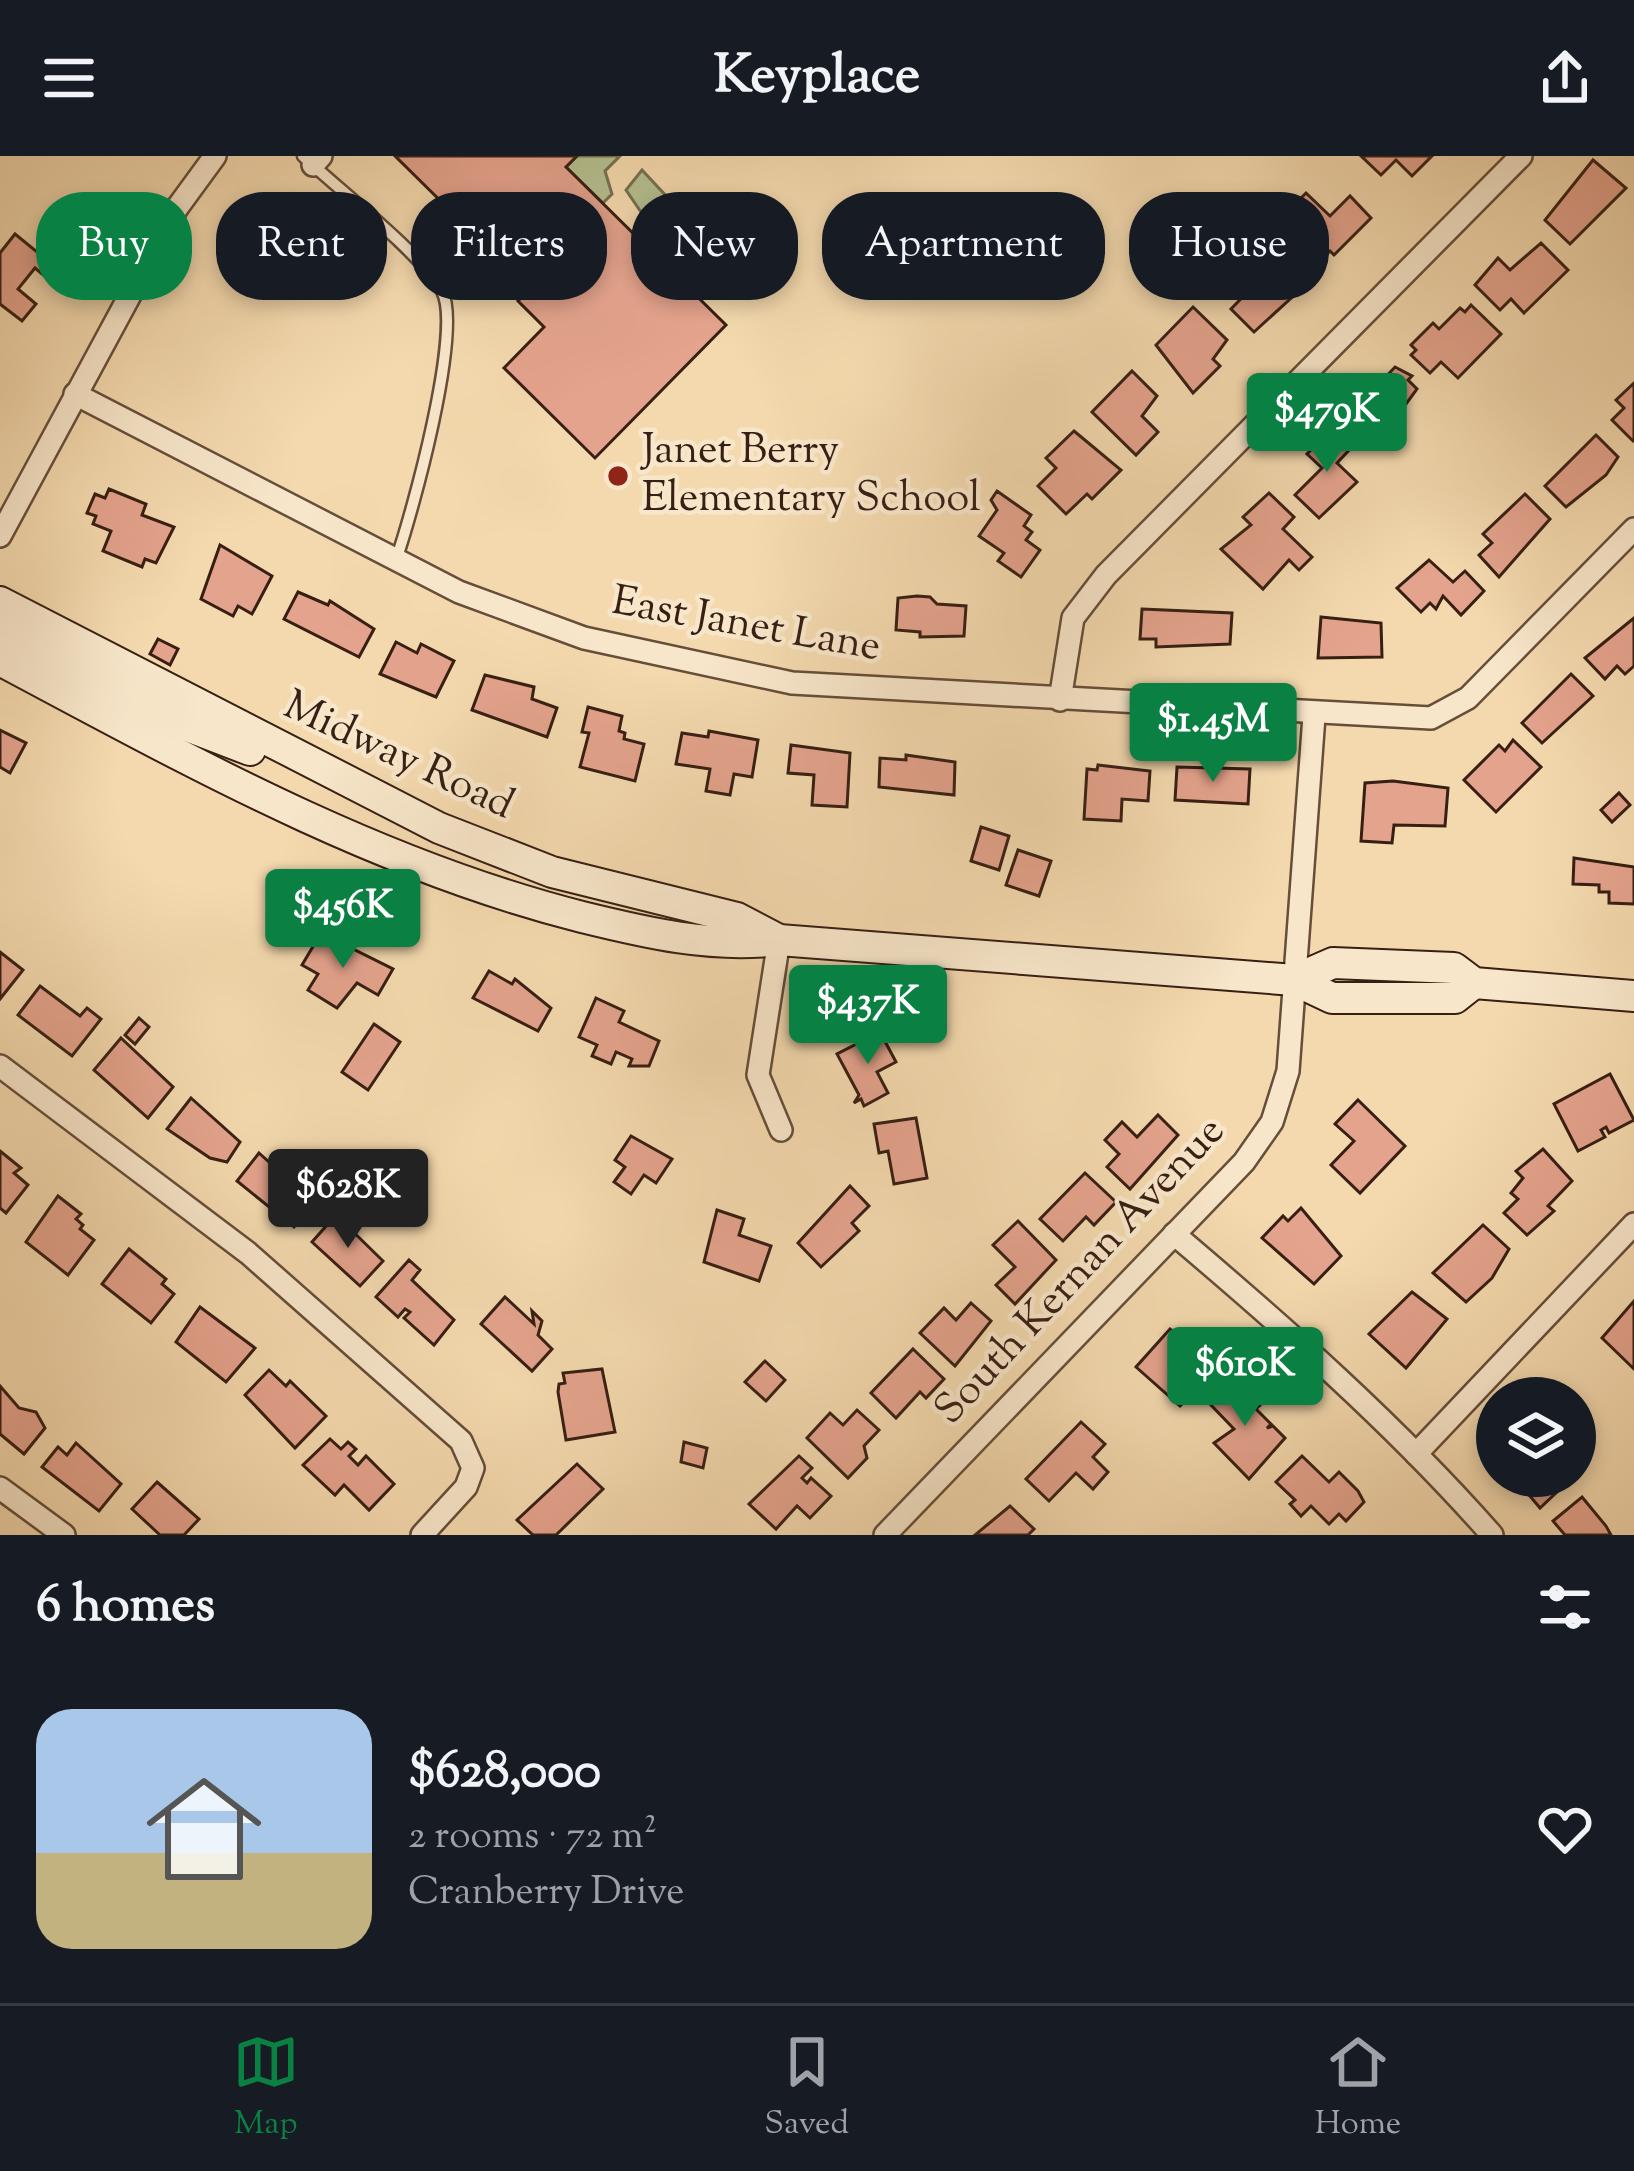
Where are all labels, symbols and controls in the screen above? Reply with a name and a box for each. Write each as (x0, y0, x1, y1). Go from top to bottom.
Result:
text: Keyplace (714, 39, 920, 117)
icon: menu (36, 45, 102, 111)
icon: share (1532, 45, 1598, 111)
chip: Buy (36, 192, 192, 300)
chip: Rent (216, 192, 387, 300)
chip: Filters (411, 192, 607, 300)
chip: New (631, 192, 798, 300)
chip: Apartment (822, 192, 1105, 300)
chip: House (1129, 192, 1329, 300)
pin: $479K (1243, 373, 1411, 475)
text: $479K (1274, 384, 1380, 440)
place label: Janet Berry Elementary School (640, 422, 981, 530)
marker: Janet Berry Elementary School (605, 463, 631, 489)
street label: East Janet Lane (607, 573, 885, 679)
street label: Midway Road (273, 677, 523, 837)
pin: $1.45M (1115, 683, 1311, 785)
text: $1.45M (1157, 694, 1269, 750)
pin: $456K (259, 869, 427, 971)
text: $456K (292, 880, 394, 936)
pin: $437K (784, 965, 952, 1067)
text: $437K (816, 976, 920, 1032)
street label: South Kernan Avenue (922, 1104, 1240, 1440)
pin: $628K (264, 1149, 432, 1251)
text: $628K (295, 1160, 401, 1216)
pin: $610K (1161, 1327, 1329, 1429)
text: $610K (1194, 1338, 1296, 1394)
map controls (1476, 1377, 1596, 1497)
button: layers (1476, 1377, 1596, 1497)
text: 6 homes (36, 1571, 215, 1644)
icon: filters (1532, 1574, 1598, 1640)
text: $628,000 (408, 1737, 601, 1810)
icon: home (132, 1757, 276, 1901)
icon: heart (1532, 1796, 1598, 1862)
text: 2 rooms · 72 m² (408, 1810, 657, 1866)
text: Cranberry Drive (408, 1866, 684, 1922)
tab: Map (233, 2029, 299, 2149)
tab: Saved (764, 2029, 849, 2149)
tab: Home (1315, 2029, 1401, 2149)

